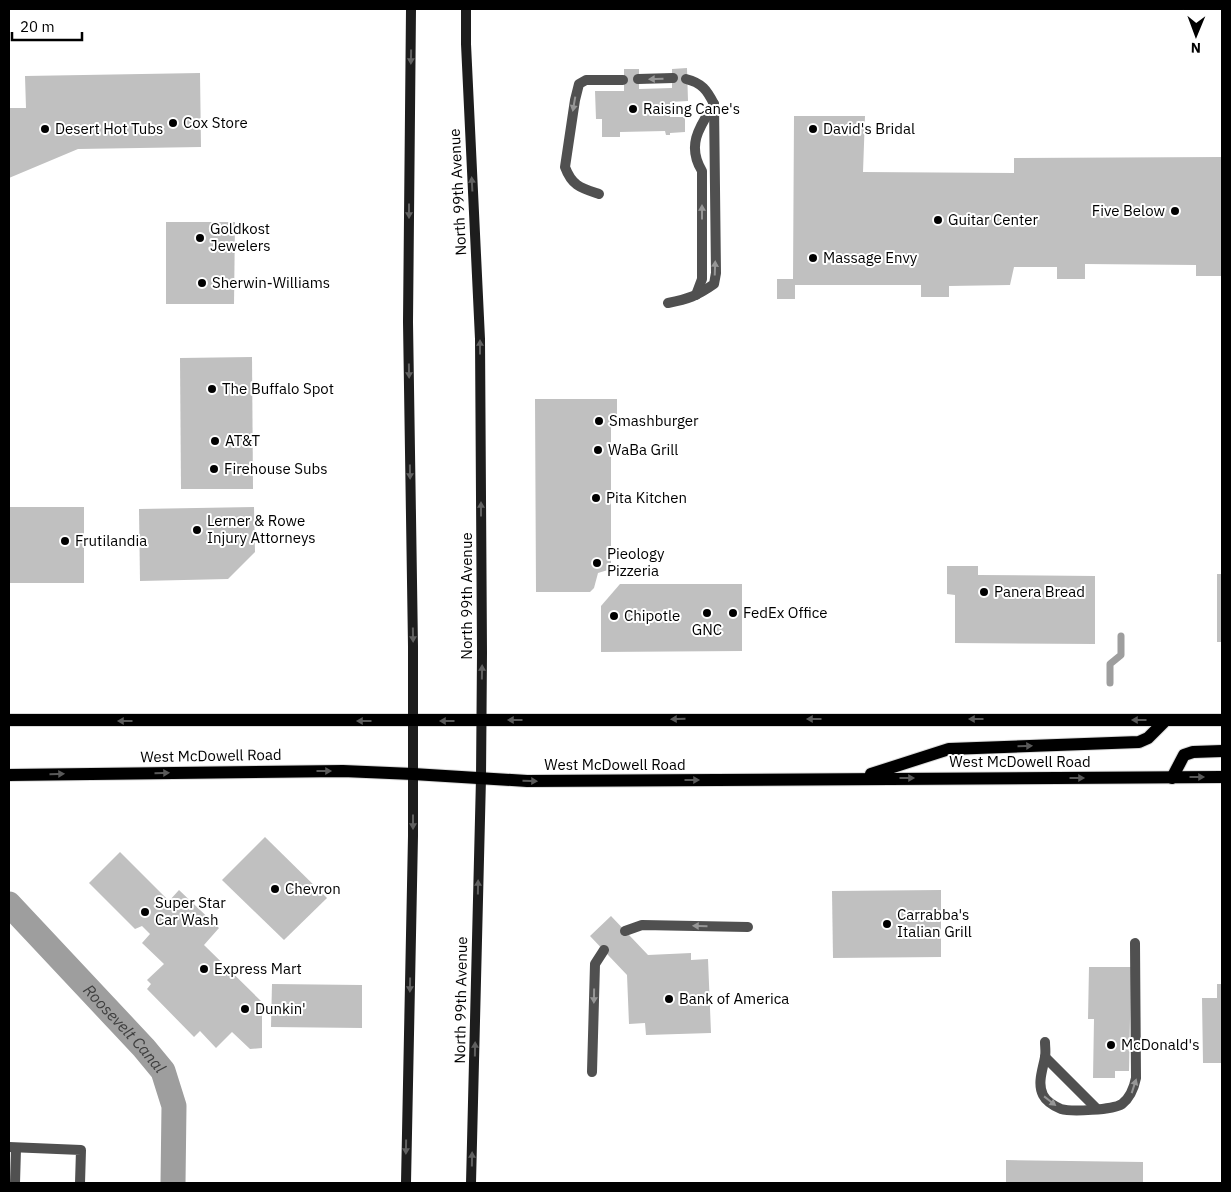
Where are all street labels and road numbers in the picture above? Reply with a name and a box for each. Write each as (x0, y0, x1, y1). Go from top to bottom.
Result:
street label: North 99th Avenue (445, 128, 470, 256)
street label: North 99th Avenue (457, 532, 476, 660)
street label: West McDowell Road (140, 745, 282, 766)
street label: West McDowell Road (949, 752, 1091, 771)
street label: West McDowell Road (544, 755, 686, 774)
street label: North 99th Avenue (450, 936, 471, 1064)

